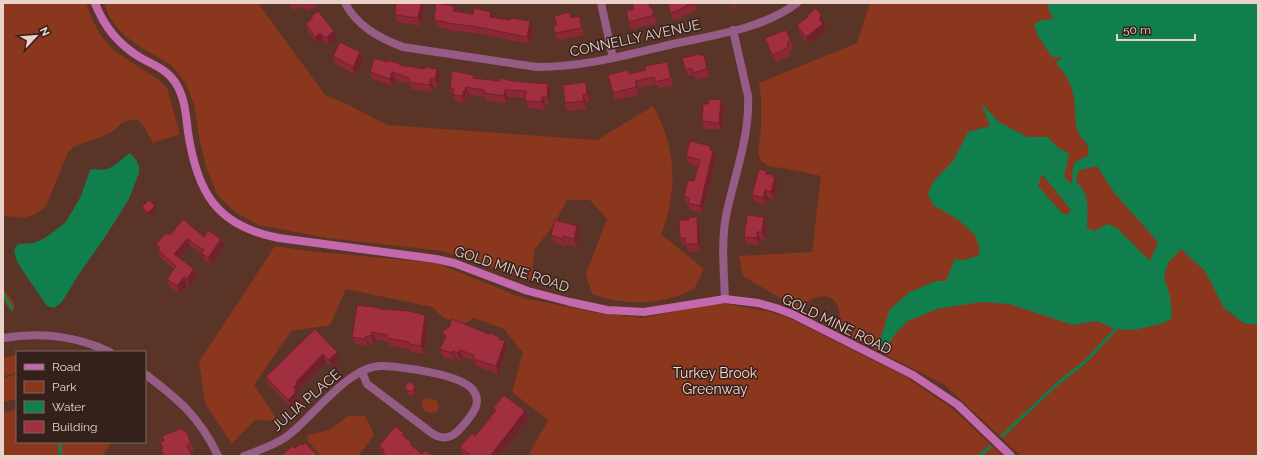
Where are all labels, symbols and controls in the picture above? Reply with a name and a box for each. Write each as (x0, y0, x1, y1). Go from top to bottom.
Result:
north arrow (16, 16, 56, 56)
street label: CONNELLY AVENUE (568, 16, 702, 60)
scale bar (1117, 16, 1195, 42)
text: 50 m (1123, 23, 1151, 37)
text: N (37, 25, 52, 38)
street label: GOLD MINE ROAD (453, 243, 571, 295)
street label: GOLD MINE ROAD (780, 291, 894, 357)
legend (16, 351, 146, 443)
text: Road (52, 360, 81, 374)
park label: Turkey Brook Greenway (673, 365, 758, 397)
street label: JULIA PLACE (268, 366, 344, 434)
text: Park (52, 380, 77, 394)
text: Water (52, 400, 86, 414)
text: Building (52, 420, 98, 434)

